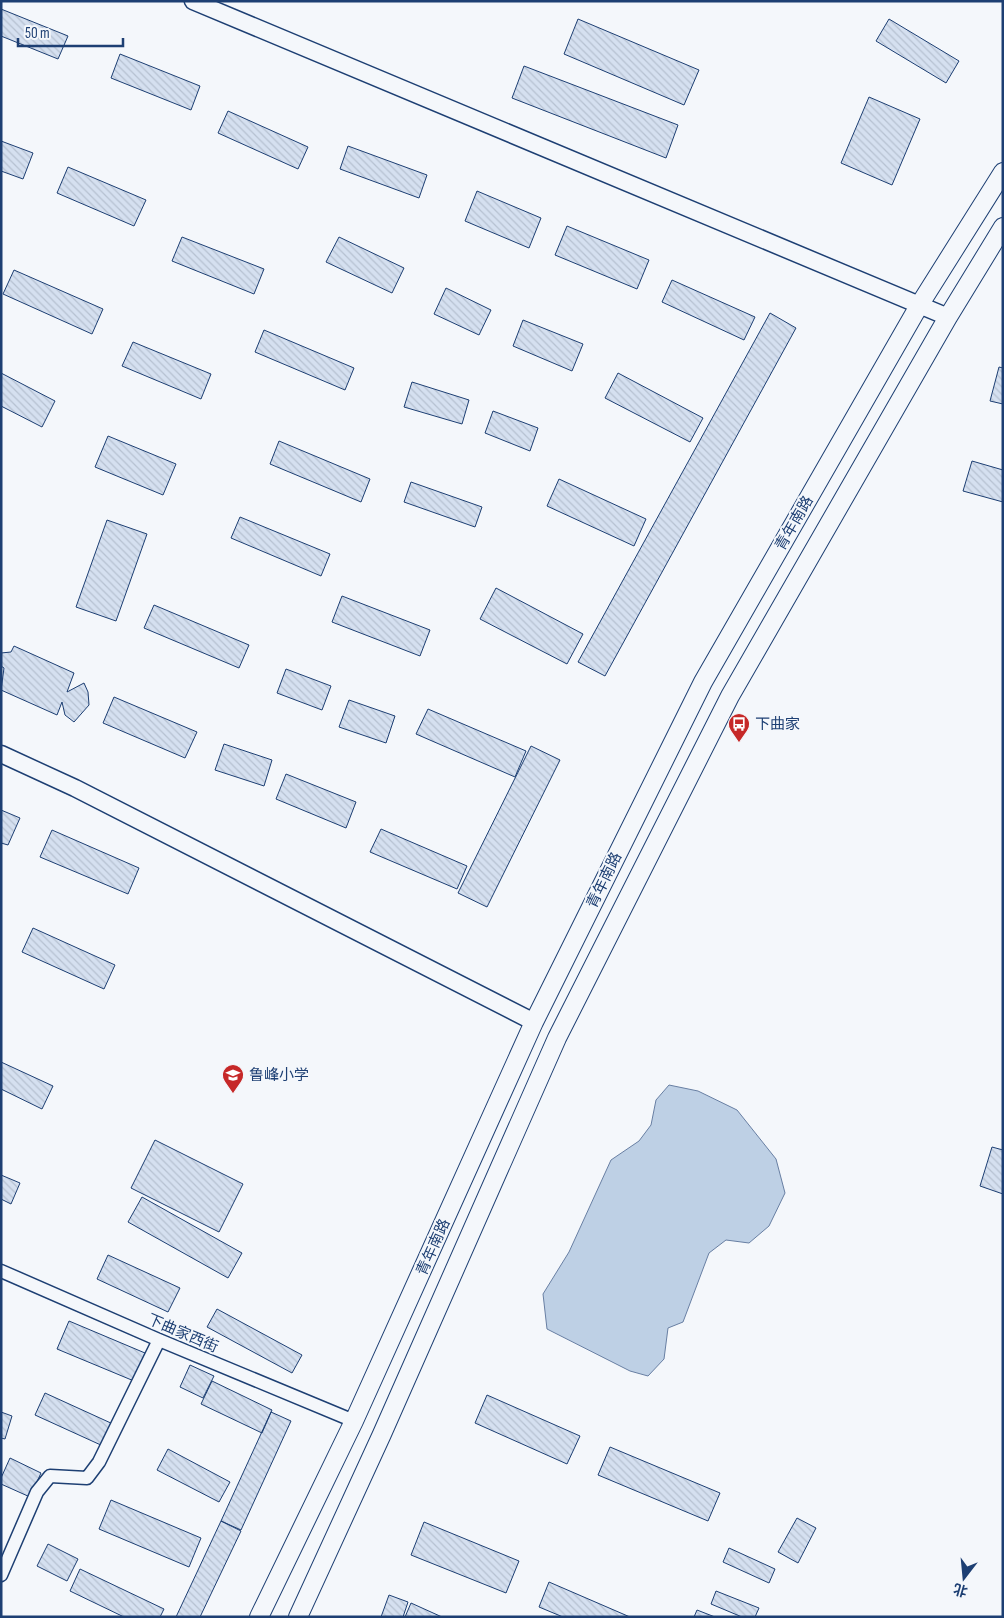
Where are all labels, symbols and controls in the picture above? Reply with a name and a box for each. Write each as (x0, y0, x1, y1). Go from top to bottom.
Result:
scale bar (18, 15, 122, 47)
text: 50 m (25, 24, 50, 43)
street label: 青年南路 (771, 493, 818, 554)
bus stop icon: 下曲家 (727, 712, 751, 743)
place label: 下曲家 (755, 715, 800, 734)
street label: 青年南路 (583, 849, 626, 911)
school or university icon: 鲁峰小学 (221, 1063, 245, 1094)
place label: 鲁峰小学 (249, 1066, 309, 1085)
street label: 青年南路 (413, 1216, 454, 1278)
street label: 下曲家西街 (145, 1310, 221, 1357)
north arrow (939, 1553, 989, 1603)
text: 北 (951, 1580, 970, 1600)

